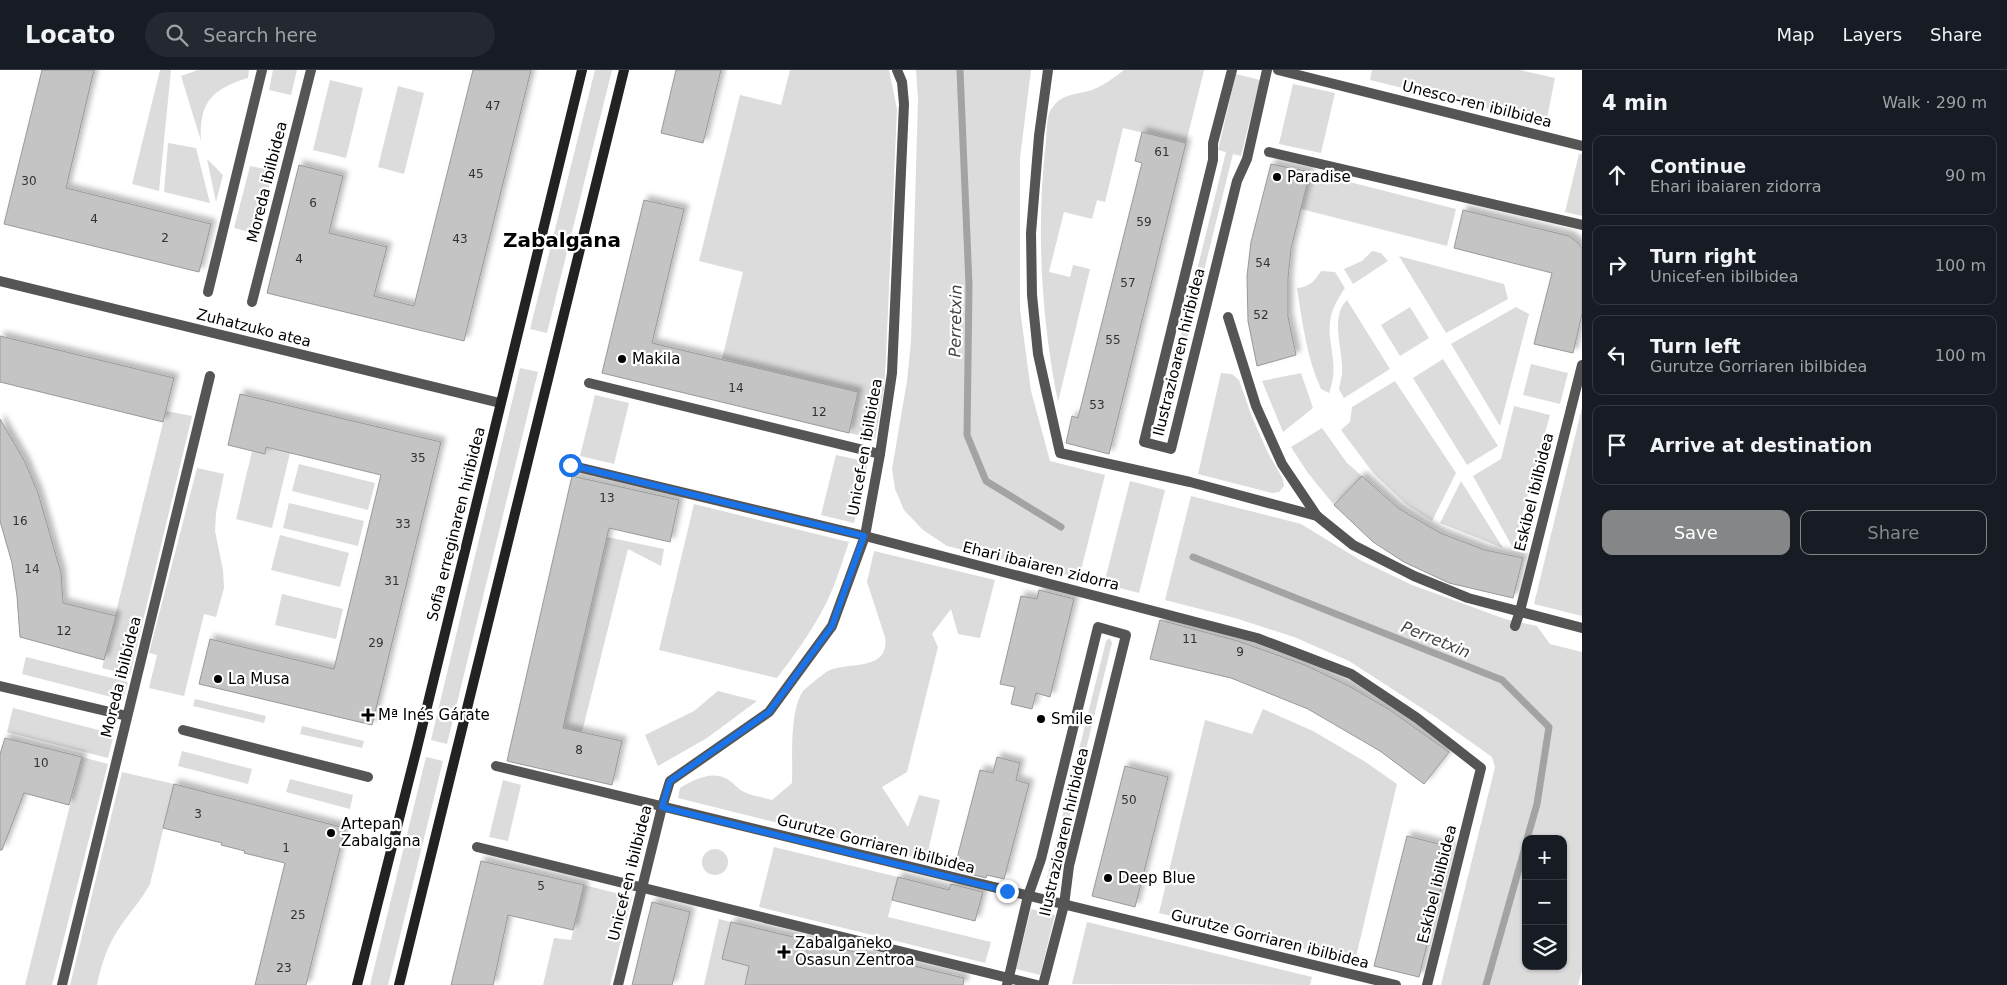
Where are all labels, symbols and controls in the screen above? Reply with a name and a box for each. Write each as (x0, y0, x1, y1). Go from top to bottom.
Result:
search box (145, 12, 495, 57)
text: Locato (25, 21, 115, 49)
icon: search (163, 21, 191, 49)
text: Search here (203, 24, 317, 46)
text: Map (1776, 24, 1814, 45)
text: Layers (1842, 24, 1902, 45)
text: Share (1930, 24, 1982, 45)
street label: Unesco-ren ibilbidea (1400, 77, 1554, 131)
text: 4 min (1602, 91, 1668, 115)
text: Walk · 290 m (1882, 93, 1987, 112)
house number: 47 (485, 99, 501, 113)
street label: Moreda ibilbidea (243, 120, 291, 244)
house number: 61 (1154, 145, 1170, 159)
text: Continue (1650, 155, 1746, 177)
icon: ahead (1603, 161, 1631, 189)
text: 90 m (1945, 166, 1986, 185)
house number: 45 (468, 167, 484, 181)
place label: Paradise (1287, 168, 1351, 186)
marker: Paradise (1271, 171, 1283, 183)
house number: 30 (21, 174, 37, 188)
text: Ehari ibaiaren zidorra (1650, 177, 1822, 196)
house number: 6 (309, 196, 317, 210)
house number: 4 (90, 212, 98, 226)
house number: 59 (1136, 215, 1152, 229)
district label: Zabalgana (503, 228, 621, 252)
house number: 2 (161, 231, 169, 245)
house number: 43 (452, 232, 468, 246)
text: Turn right (1650, 245, 1756, 267)
icon: right (1603, 251, 1631, 279)
house number: 4 (295, 252, 303, 266)
house number: 54 (1255, 256, 1271, 270)
text: 100 m (1935, 256, 1986, 275)
street label: Ilustrazioaren hiribidea (1149, 266, 1209, 438)
text: Unicef-en ibilbidea (1650, 267, 1798, 286)
house number: 57 (1120, 276, 1136, 290)
water label: Perretxin (945, 284, 966, 358)
street label: Zuhatzuko atea (195, 305, 313, 351)
house number: 52 (1253, 308, 1269, 322)
house number: 55 (1105, 333, 1121, 347)
text: Turn left (1650, 335, 1741, 357)
icon: left (1603, 341, 1631, 369)
text: 100 m (1935, 346, 1986, 365)
place label: Makila (632, 350, 680, 368)
marker: Makila (616, 353, 628, 365)
text: Gurutze Gorriaren ibilbidea (1650, 357, 1867, 376)
street label: Unicef-en ibilbidea (844, 377, 886, 517)
house number: 14 (728, 381, 744, 395)
house number: 53 (1089, 398, 1105, 412)
house number: 12 (811, 405, 827, 419)
street label: Sofia erreginaren hiribidea (423, 425, 489, 623)
street label: Eskibel ibilbidea (1511, 431, 1557, 553)
icon: arrive (1603, 431, 1631, 459)
text: Arrive at destination (1650, 434, 1872, 456)
house number: 35 (410, 451, 426, 465)
route start (559, 454, 582, 477)
house number: 13 (599, 491, 615, 505)
button: Save (1602, 510, 1790, 555)
button: Share (1800, 510, 1987, 555)
house number: 16 (12, 514, 28, 528)
house number: 33 (395, 517, 411, 531)
street label: Ehari ibaiaren zidorra (961, 538, 1121, 594)
house number: 14 (24, 562, 40, 576)
house number: 31 (384, 574, 400, 588)
street label: Moreda ibilbidea (97, 615, 145, 739)
water label: Perretxin (1398, 617, 1473, 662)
house number: 12 (56, 624, 72, 638)
house number: 11 (1182, 632, 1198, 646)
house number: 29 (368, 636, 384, 650)
house number: 9 (1236, 645, 1244, 659)
place label: La Musa (228, 670, 290, 688)
marker: La Musa (212, 673, 224, 685)
place label: Mª Inés Gárate (378, 706, 490, 724)
marker: Mª Inés Gárate (362, 709, 374, 721)
place label: Smile (1051, 710, 1093, 728)
marker: Smile (1035, 713, 1047, 725)
house number: 8 (575, 743, 583, 757)
street label: Ilustrazioaren hiribidea (1036, 746, 1092, 918)
house number: 10 (33, 756, 49, 770)
house number: 50 (1121, 793, 1137, 807)
street label: Unicef-en ibilbidea (604, 803, 656, 943)
house number: 3 (194, 807, 202, 821)
street label: Gurutze Gorriaren ibilbidea (775, 811, 977, 877)
place label: Artepan Zabalgana (341, 815, 421, 850)
street label: Eskibel ibilbidea (1414, 823, 1460, 945)
marker: Artepan Zabalgana (325, 827, 337, 839)
map controls (1522, 835, 1567, 970)
button: + (1522, 835, 1567, 880)
house number: 1 (282, 841, 290, 855)
place label: Deep Blue (1118, 869, 1196, 887)
marker: Deep Blue (1102, 872, 1114, 884)
house number: 5 (537, 879, 545, 893)
route end (996, 880, 1019, 903)
button: − (1522, 880, 1567, 925)
street label: Gurutze Gorriaren ibilbidea (1169, 906, 1371, 972)
house number: 25 (290, 908, 306, 922)
button: layers (1522, 925, 1567, 970)
place label: Zabalganeko Osasun Zentroa (795, 934, 915, 969)
marker: Zabalganeko Osasun Zentroa (777, 945, 791, 959)
house number: 23 (276, 961, 292, 975)

